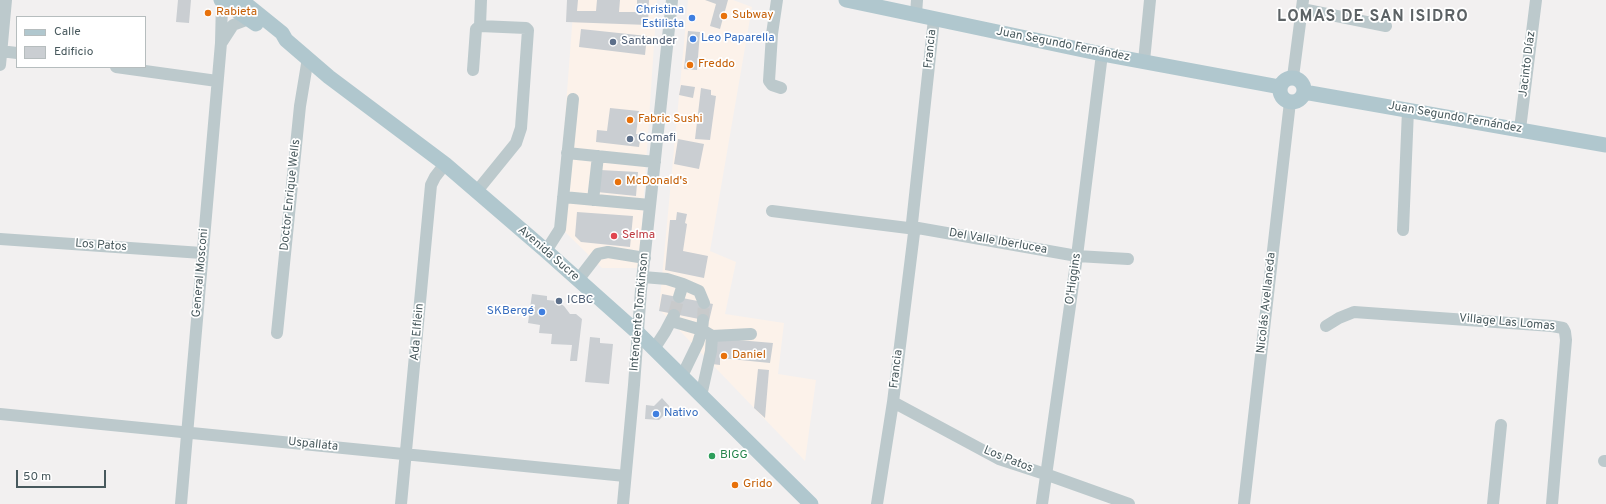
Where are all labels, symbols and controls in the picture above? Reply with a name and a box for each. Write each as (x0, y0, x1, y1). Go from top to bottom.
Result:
place label: Christina Estilista (636, 4, 684, 32)
place label: Rabieta (216, 6, 257, 20)
marker: Rabieta (203, 8, 213, 18)
district label: LOMAS DE SAN ISIDRO (1277, 8, 1469, 28)
place label: Subway (732, 9, 774, 23)
marker: Subway (719, 11, 729, 21)
marker: Christina Estilista (687, 13, 697, 23)
legend (16, 16, 146, 68)
text: Calle (54, 24, 81, 40)
street label: Juan Segundo Fernández (995, 25, 1131, 65)
street label: Francia (922, 29, 940, 69)
street label: Jacinto Díaz (1517, 30, 1539, 98)
place label: Leo Paparella (701, 32, 775, 46)
marker: Leo Paparella (688, 34, 698, 44)
place label: Santander (621, 35, 677, 49)
marker: Santander (608, 37, 618, 47)
text: Edificio (54, 44, 93, 60)
place label: Freddo (698, 58, 735, 72)
marker: Freddo (685, 60, 695, 70)
street label: Juan Segundo Fernández (1387, 99, 1523, 137)
place label: Fabric Sushi (638, 113, 703, 127)
marker: Fabric Sushi (625, 115, 635, 125)
place label: Comafi (638, 132, 676, 146)
marker: Comafi (625, 134, 635, 144)
street label: Doctor Enrique Wells (278, 139, 304, 251)
place label: McDonald's (626, 175, 688, 189)
marker: McDonald's (613, 177, 623, 187)
street label: Avenida Sucre (514, 223, 582, 285)
street label: Del Valle Iberlucea (948, 226, 1048, 258)
street label: General Mosconi (190, 228, 212, 318)
place label: Selma (622, 229, 655, 243)
marker: Selma (609, 231, 619, 241)
street label: Los Patos (75, 237, 127, 255)
street label: Intendente Tomkinson (628, 252, 652, 372)
street label: O'Higgins (1063, 252, 1085, 306)
street label: Nicolás Avellaneda (1255, 252, 1279, 354)
place label: ICBC (567, 294, 594, 308)
marker: ICBC (554, 296, 564, 306)
street label: Ada Elflein (408, 303, 428, 361)
place label: SKBergé (487, 305, 534, 319)
marker: SKBergé (537, 307, 547, 317)
street label: Village Las Lomas (1458, 312, 1556, 334)
place label: Daniel (732, 349, 766, 363)
street label: Francia (887, 349, 907, 389)
marker: Daniel (719, 351, 729, 361)
place label: Nativo (664, 407, 698, 421)
marker: Nativo (651, 409, 661, 419)
street label: Uspallata (287, 435, 339, 455)
street label: Los Patos (981, 444, 1035, 476)
place label: BIGG (720, 449, 748, 463)
marker: BIGG (707, 451, 717, 461)
scale bar (18, 462, 108, 488)
text: 50 m (23, 469, 51, 485)
place label: Grido (743, 478, 772, 492)
marker: Grido (730, 480, 740, 490)

